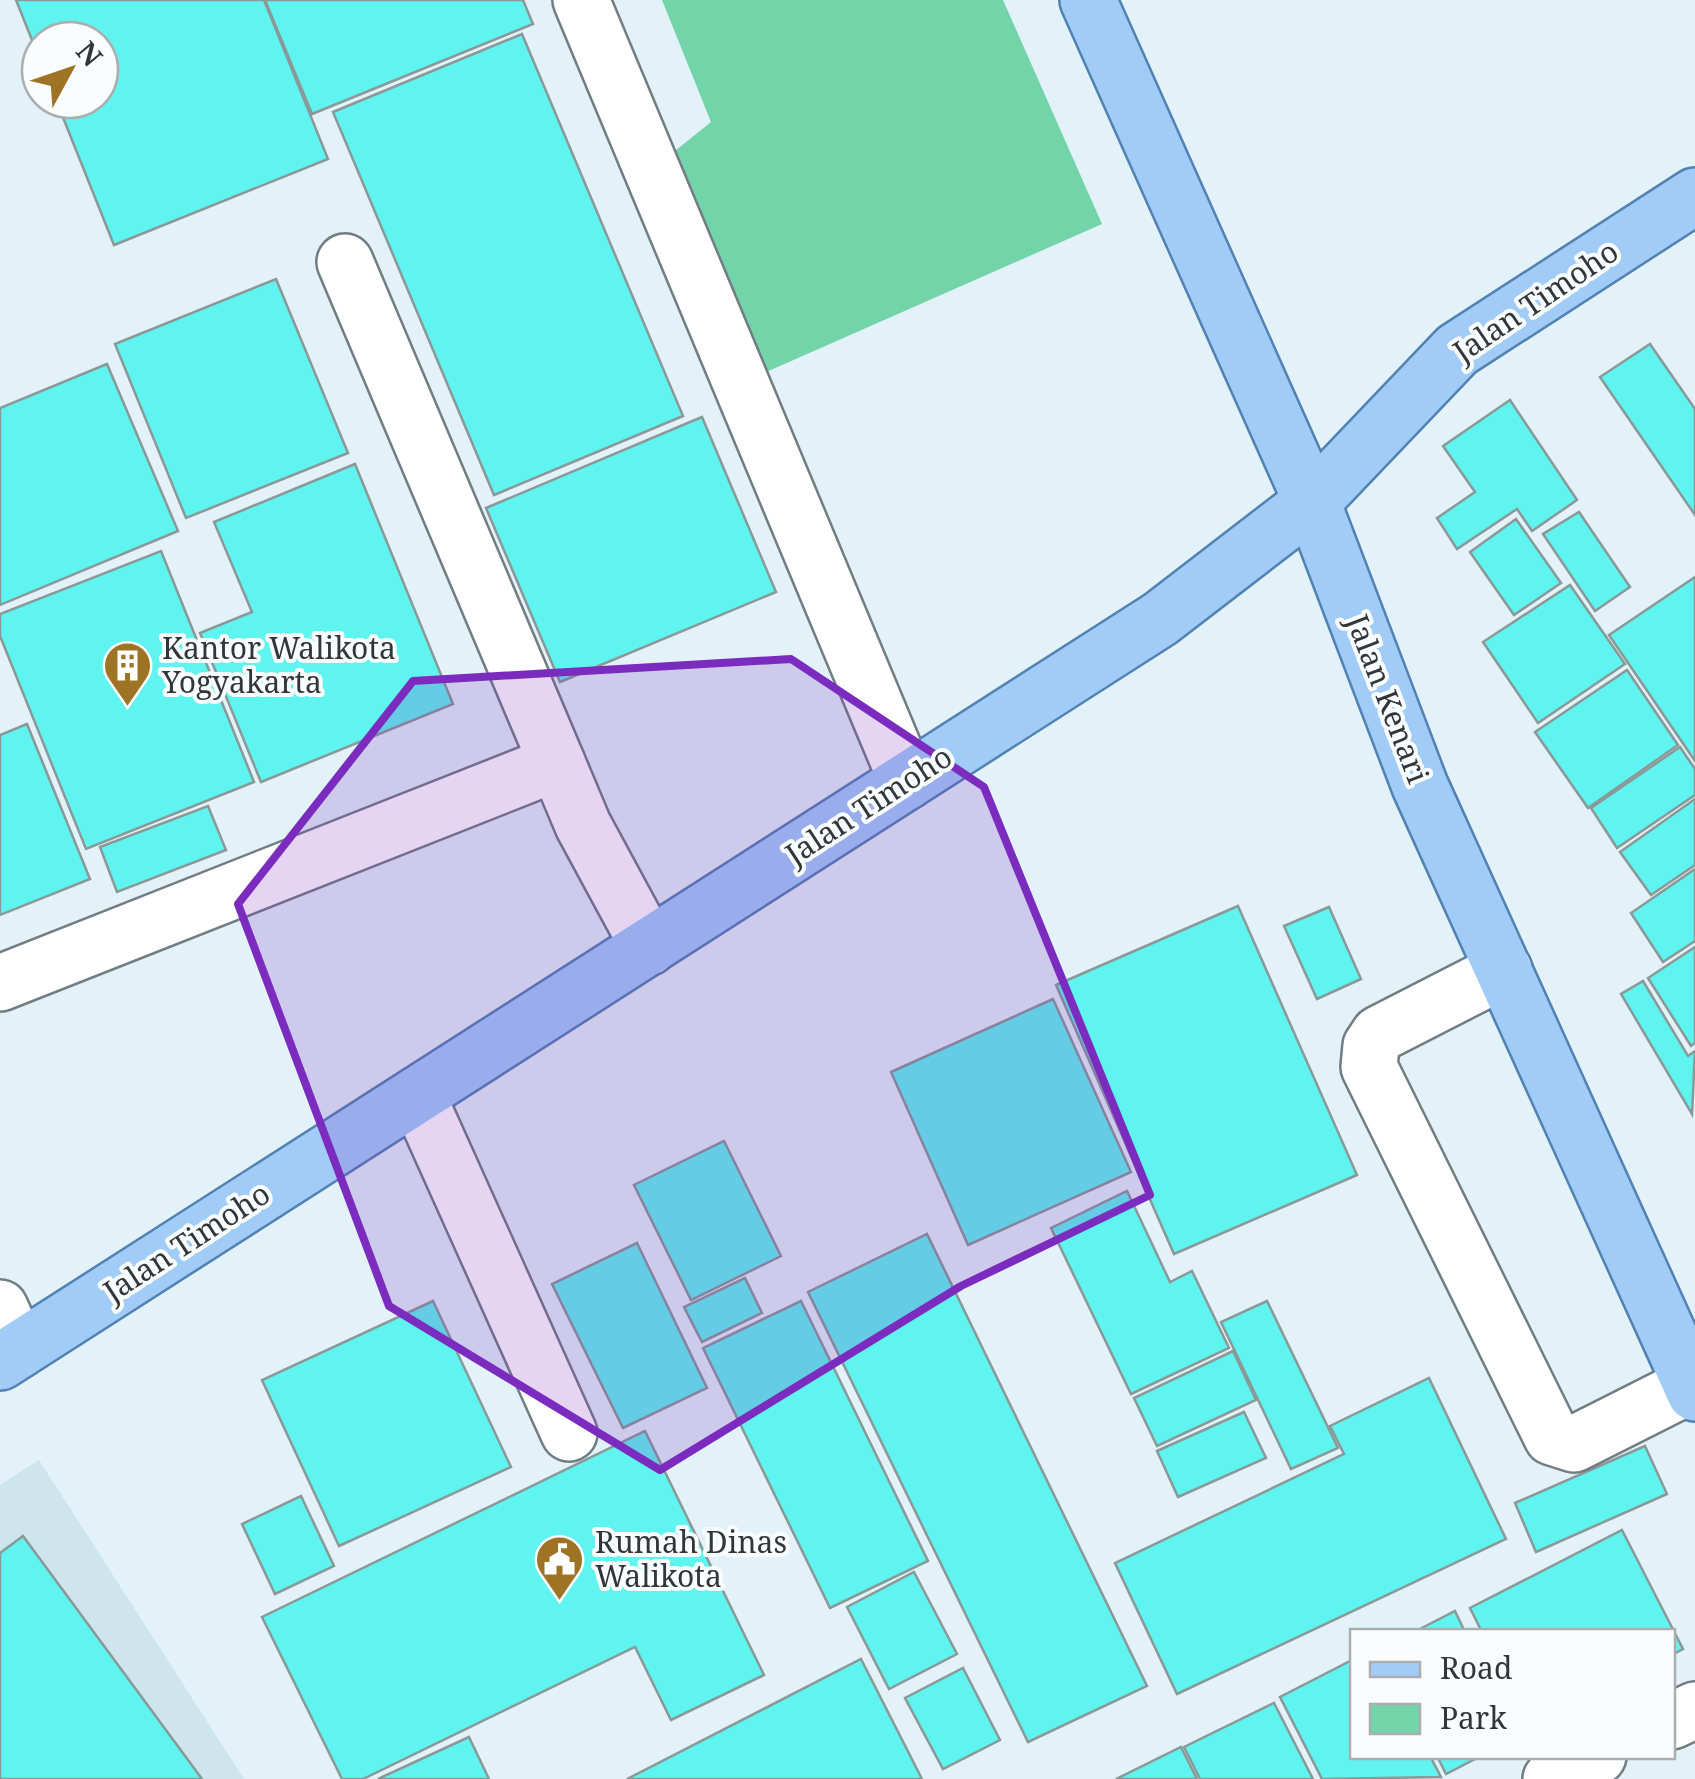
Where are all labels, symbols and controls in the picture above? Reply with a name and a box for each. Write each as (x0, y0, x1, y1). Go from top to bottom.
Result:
north arrow (20, 20, 120, 120)
text: N (68, 33, 112, 74)
street label: Jalan Timoho (1444, 230, 1626, 372)
street label: Jalan Kenari (1337, 607, 1439, 789)
place label: Kantor Walikota Yogyakarta (161, 627, 396, 702)
building icon: Kantor Walikota Yogyakarta (101, 640, 153, 708)
street label: Jalan Timoho (776, 736, 959, 874)
street label: Jalan Timoho (94, 1173, 277, 1311)
place label: Rumah Dinas Walikota (595, 1521, 787, 1596)
public building icon: Rumah Dinas Walikota (534, 1534, 586, 1602)
legend (1350, 1629, 1675, 1759)
text: Road (1440, 1647, 1512, 1688)
text: Park (1440, 1697, 1507, 1738)

